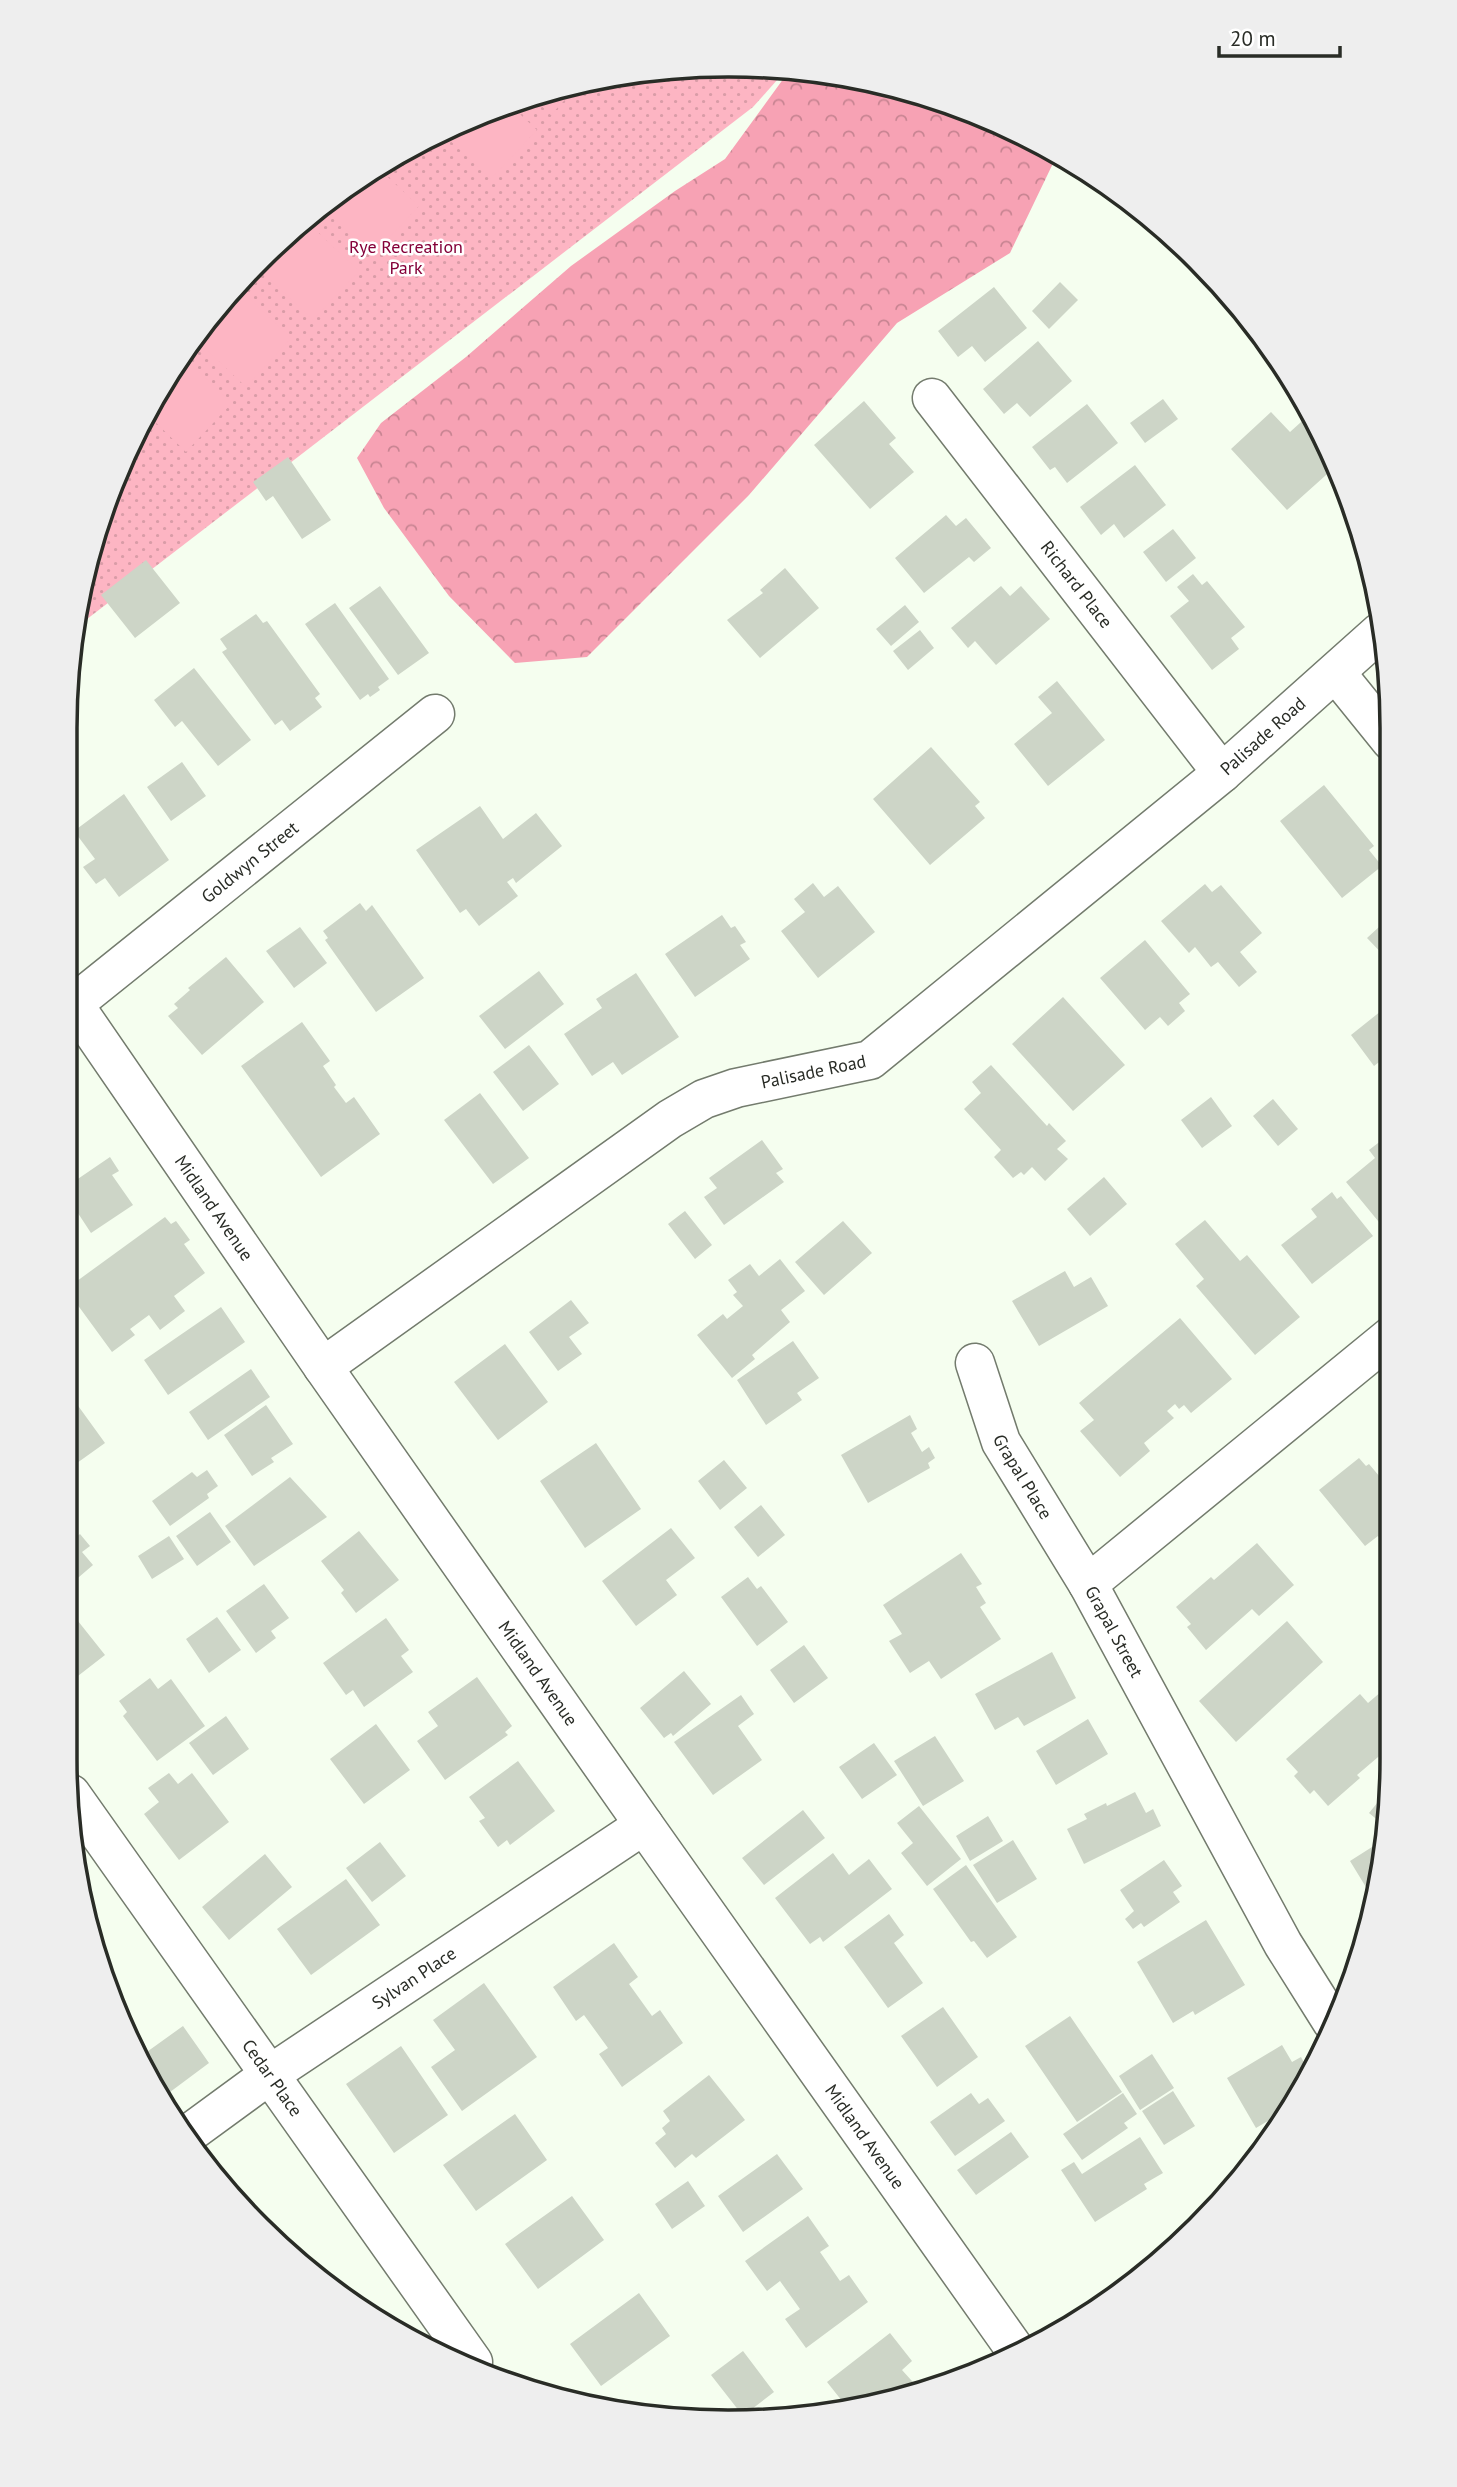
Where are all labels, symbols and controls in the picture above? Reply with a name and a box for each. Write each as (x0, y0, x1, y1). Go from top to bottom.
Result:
scale bar (1219, 14, 1340, 58)
text: 20 m (1230, 25, 1276, 52)
park label: Rye Recreation Park (349, 235, 463, 279)
street label: Richard Place (1036, 536, 1118, 633)
street label: Palisade Road (1215, 692, 1310, 780)
street label: Goldwyn Street (197, 816, 303, 908)
street label: Palisade Road (759, 1049, 868, 1093)
street label: Midland Avenue (170, 1151, 259, 1265)
street label: Grapal Place (988, 1431, 1058, 1523)
street label: Grapal Street (1080, 1582, 1148, 1681)
street label: Midland Avenue (493, 1616, 583, 1730)
street label: Sylvan Place (367, 1941, 460, 2014)
street label: Cedar Place (237, 2035, 308, 2121)
street label: Midland Avenue (820, 2080, 910, 2193)

